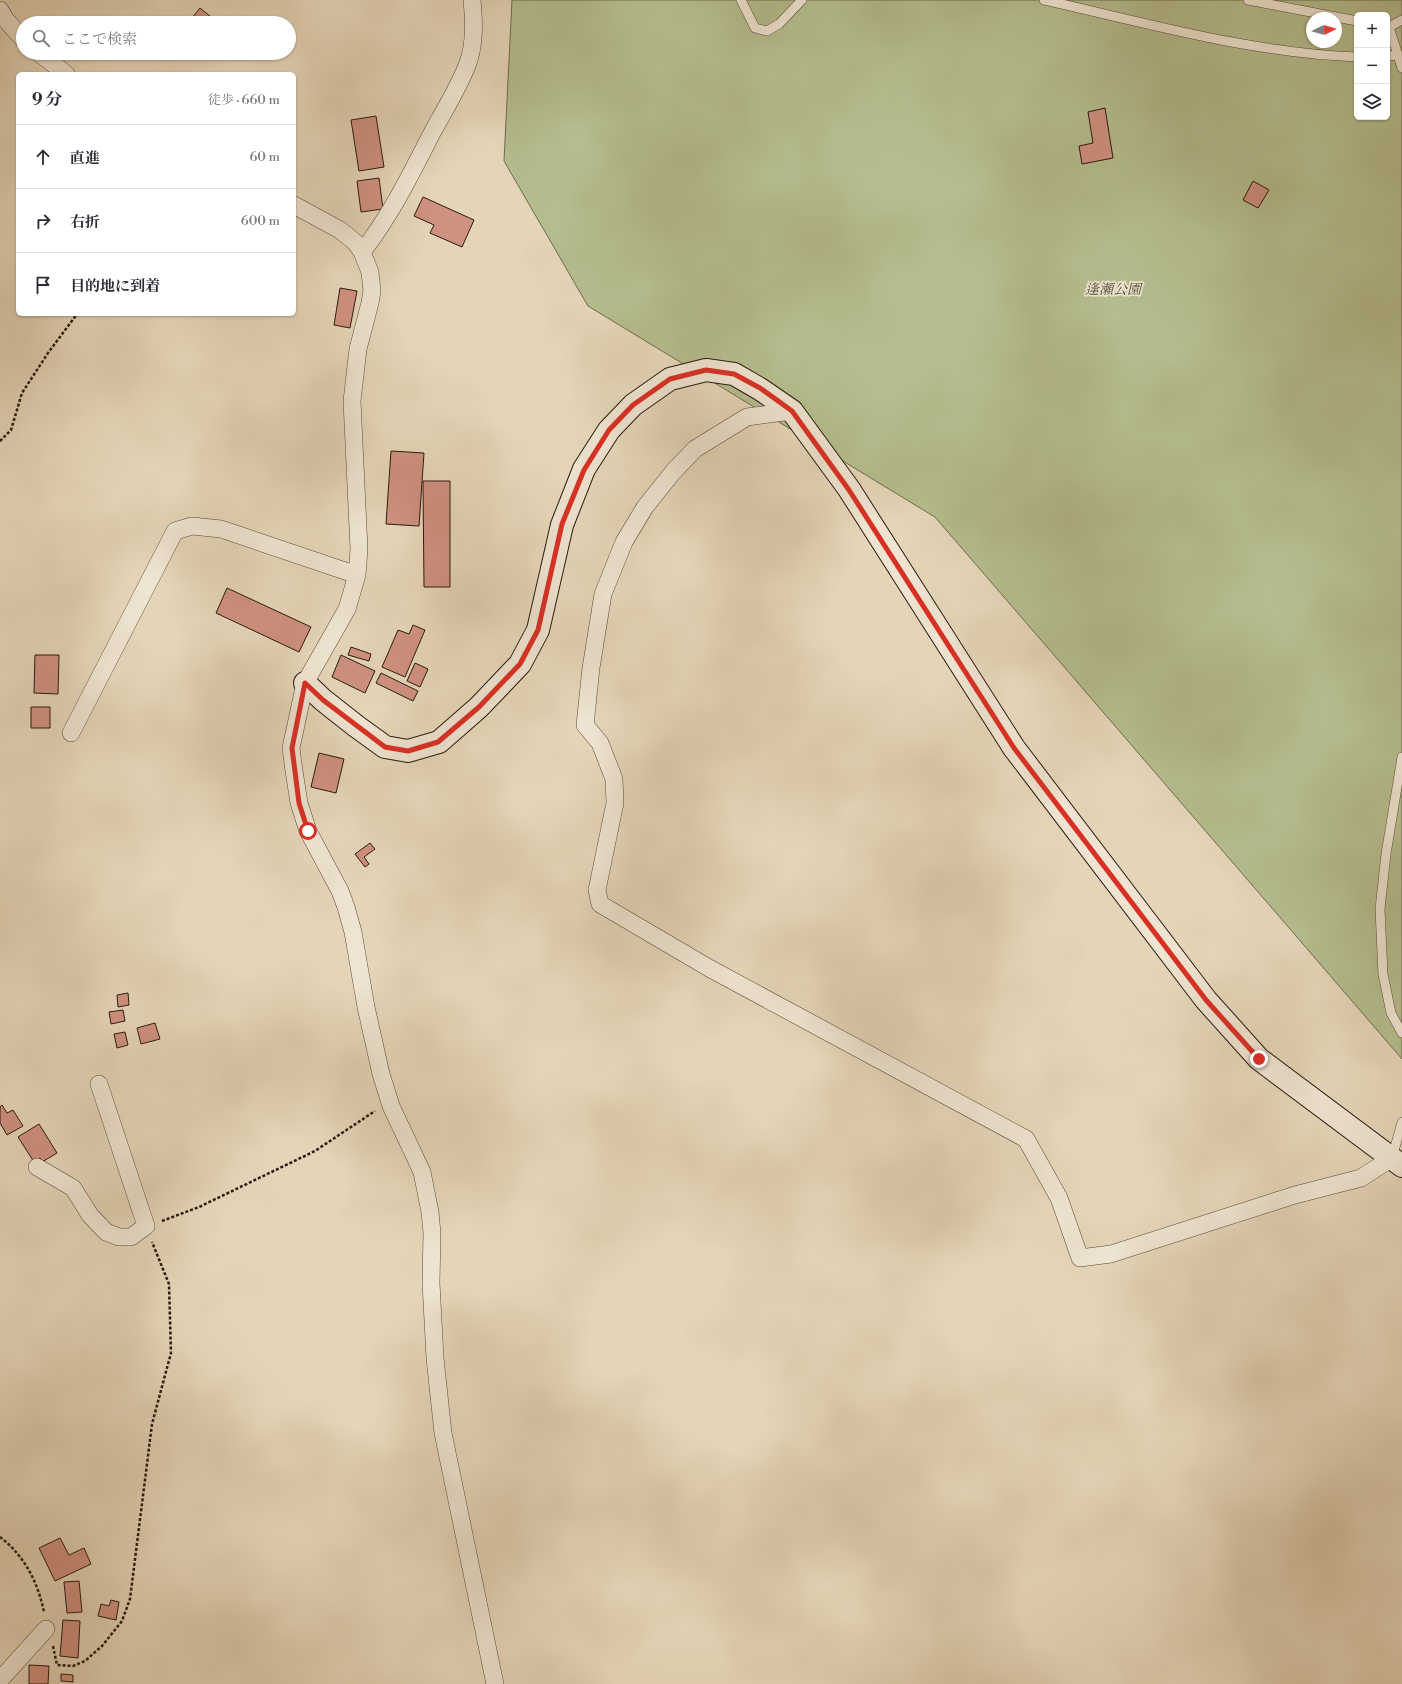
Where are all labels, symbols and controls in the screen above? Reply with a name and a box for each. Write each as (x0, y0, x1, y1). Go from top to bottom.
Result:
north arrow (1306, 12, 1342, 48)
map controls (1354, 12, 1390, 120)
button: + (1354, 12, 1390, 48)
search box (16, 16, 296, 60)
icon: search (30, 27, 52, 49)
text: ここで検索 (62, 30, 137, 49)
button: − (1354, 48, 1390, 84)
button: layers (1354, 84, 1390, 120)
text: 9 分 (32, 89, 62, 111)
text: 徒歩 · 660 m (208, 92, 280, 108)
icon: ahead (32, 146, 54, 168)
text: 直進 (70, 149, 100, 168)
text: 60 m (249, 149, 280, 165)
icon: right (32, 210, 54, 232)
text: 右折 (70, 213, 100, 232)
text: 600 m (241, 213, 280, 229)
icon: arrive (32, 274, 54, 296)
text: 目的地に到着 (70, 277, 160, 296)
park label: 逢瀬公園 (1085, 281, 1143, 299)
route start (299, 822, 317, 840)
route end (1250, 1050, 1268, 1068)

